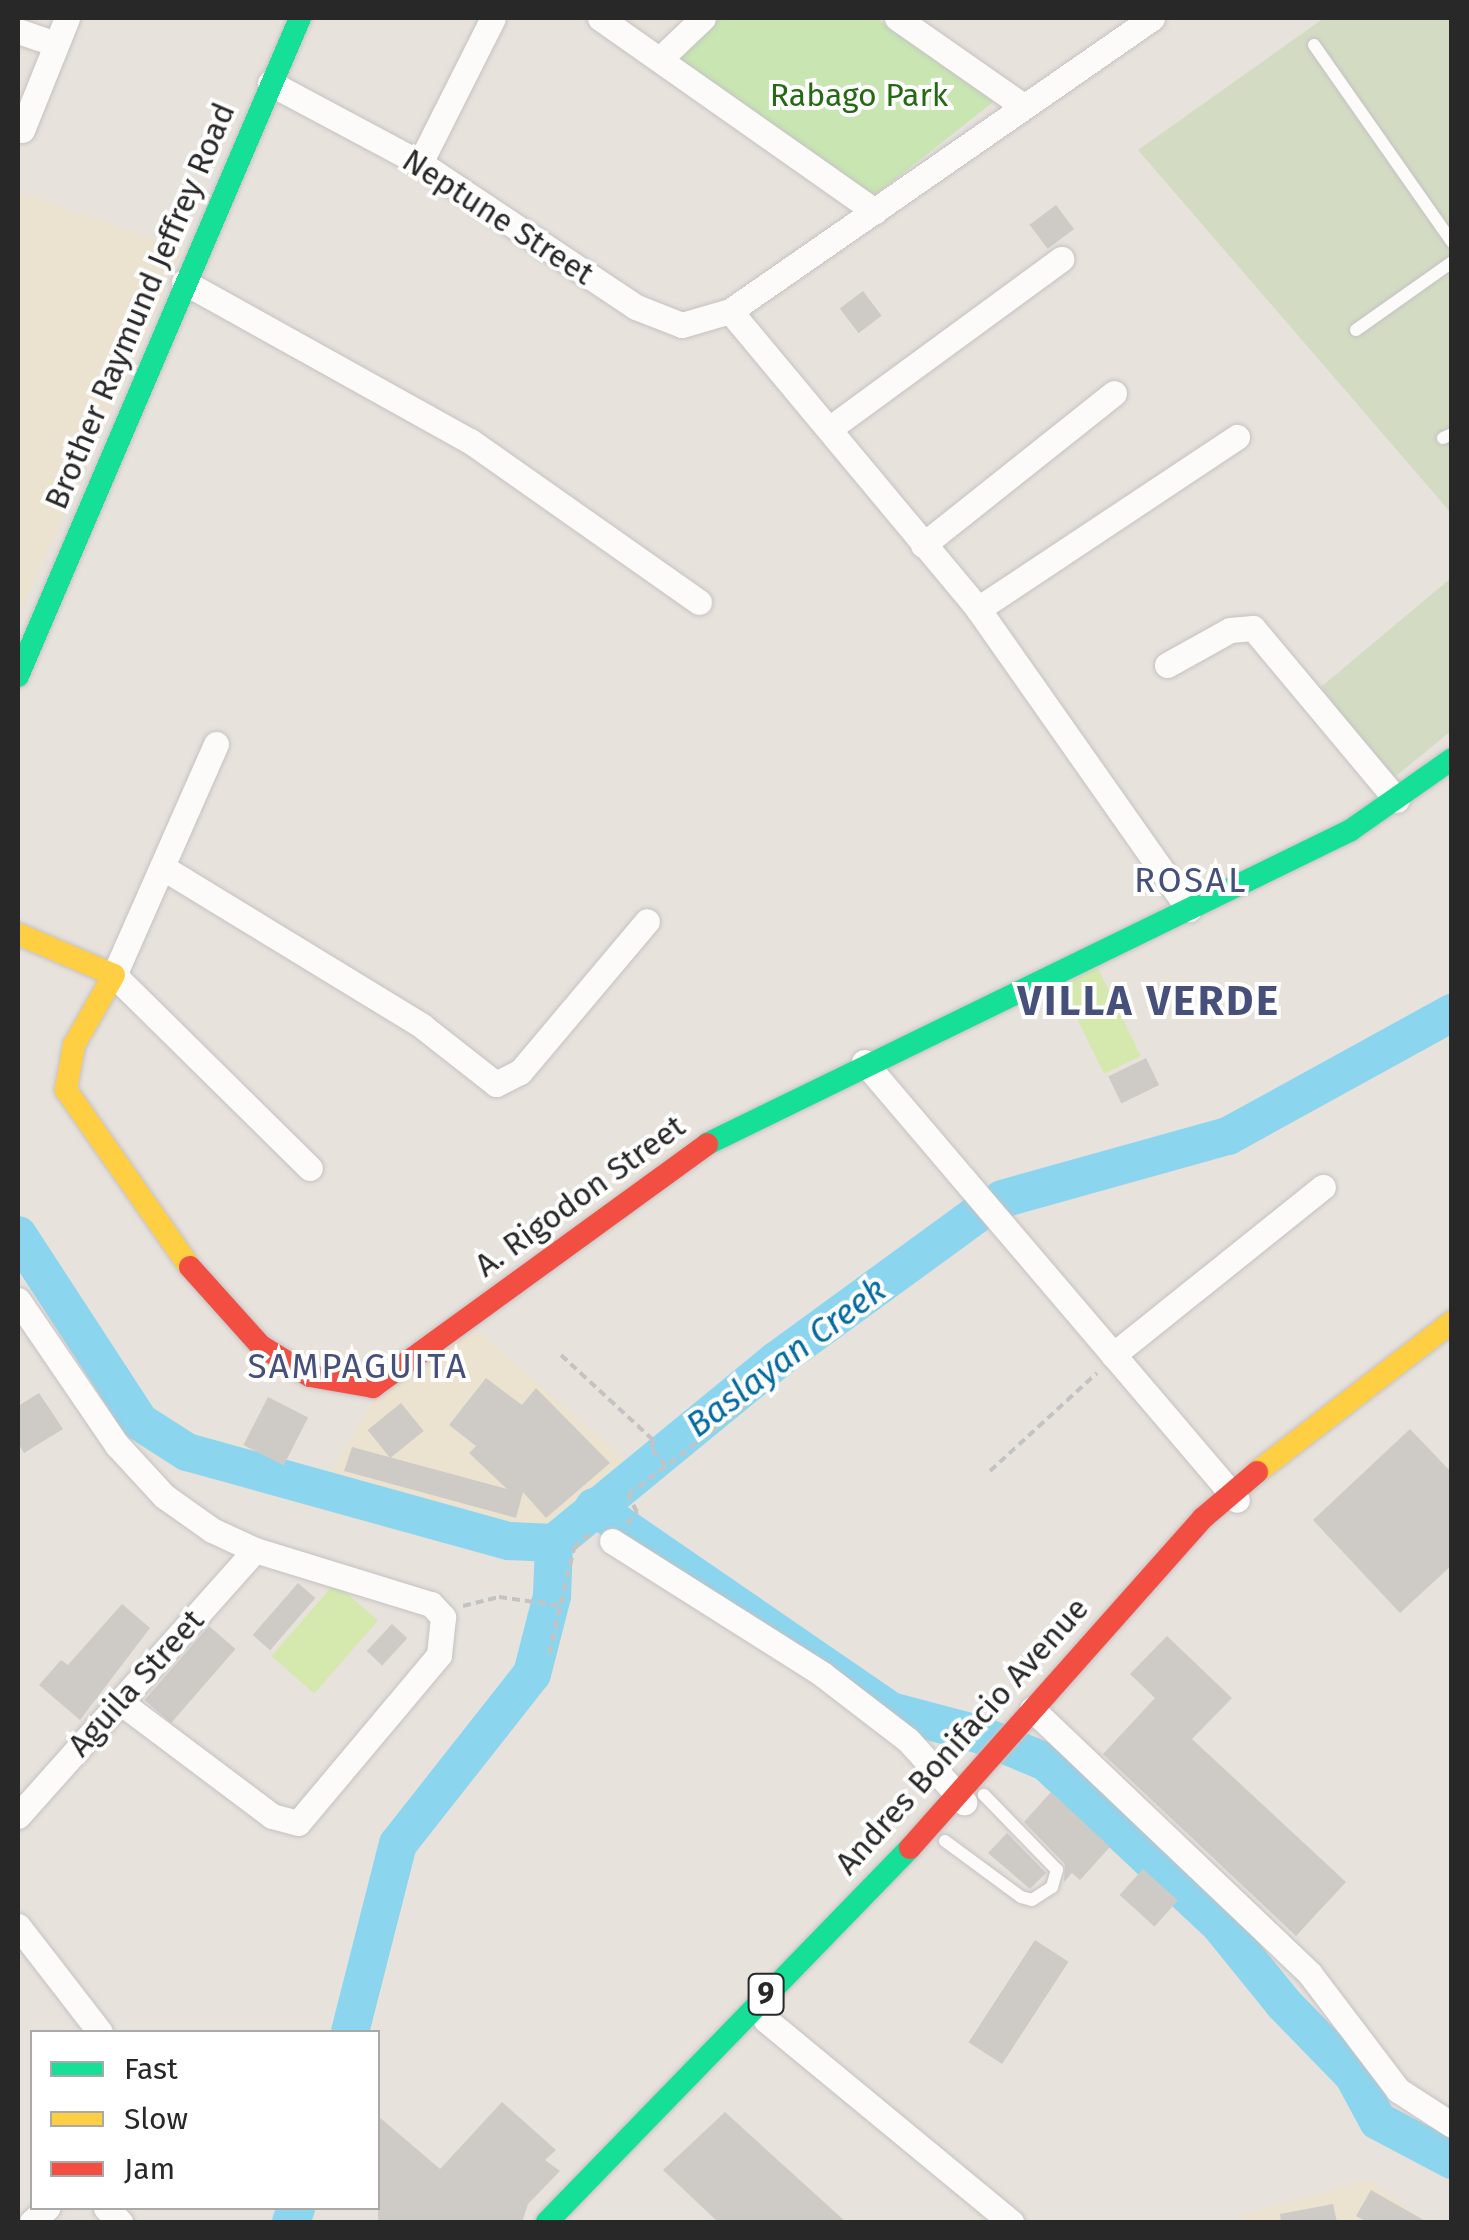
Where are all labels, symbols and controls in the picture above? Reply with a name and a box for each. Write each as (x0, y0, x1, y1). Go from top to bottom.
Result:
park label: Rabago Park (770, 76, 948, 114)
street label: Brother Raymund Jeffrey Road (37, 97, 243, 515)
street label: Neptune Street (395, 141, 601, 293)
district label: ROSAL (1134, 859, 1248, 901)
district label: VILLA VERDE (1018, 976, 1280, 1026)
street label: A. Rigodon Street (468, 1107, 692, 1285)
water label: Baslayan Creek (678, 1268, 894, 1446)
district label: SAMPAGUITA (247, 1345, 469, 1387)
street label: Andres Bonifacio Avenue (827, 1590, 1097, 1882)
street label: Aguila Street (60, 1602, 212, 1764)
road number: 9 (746, 1969, 786, 2019)
legend (30, 2030, 380, 2210)
text: Fast (124, 2051, 178, 2087)
text: Slow (124, 2101, 188, 2137)
text: Jam (124, 2151, 175, 2187)

